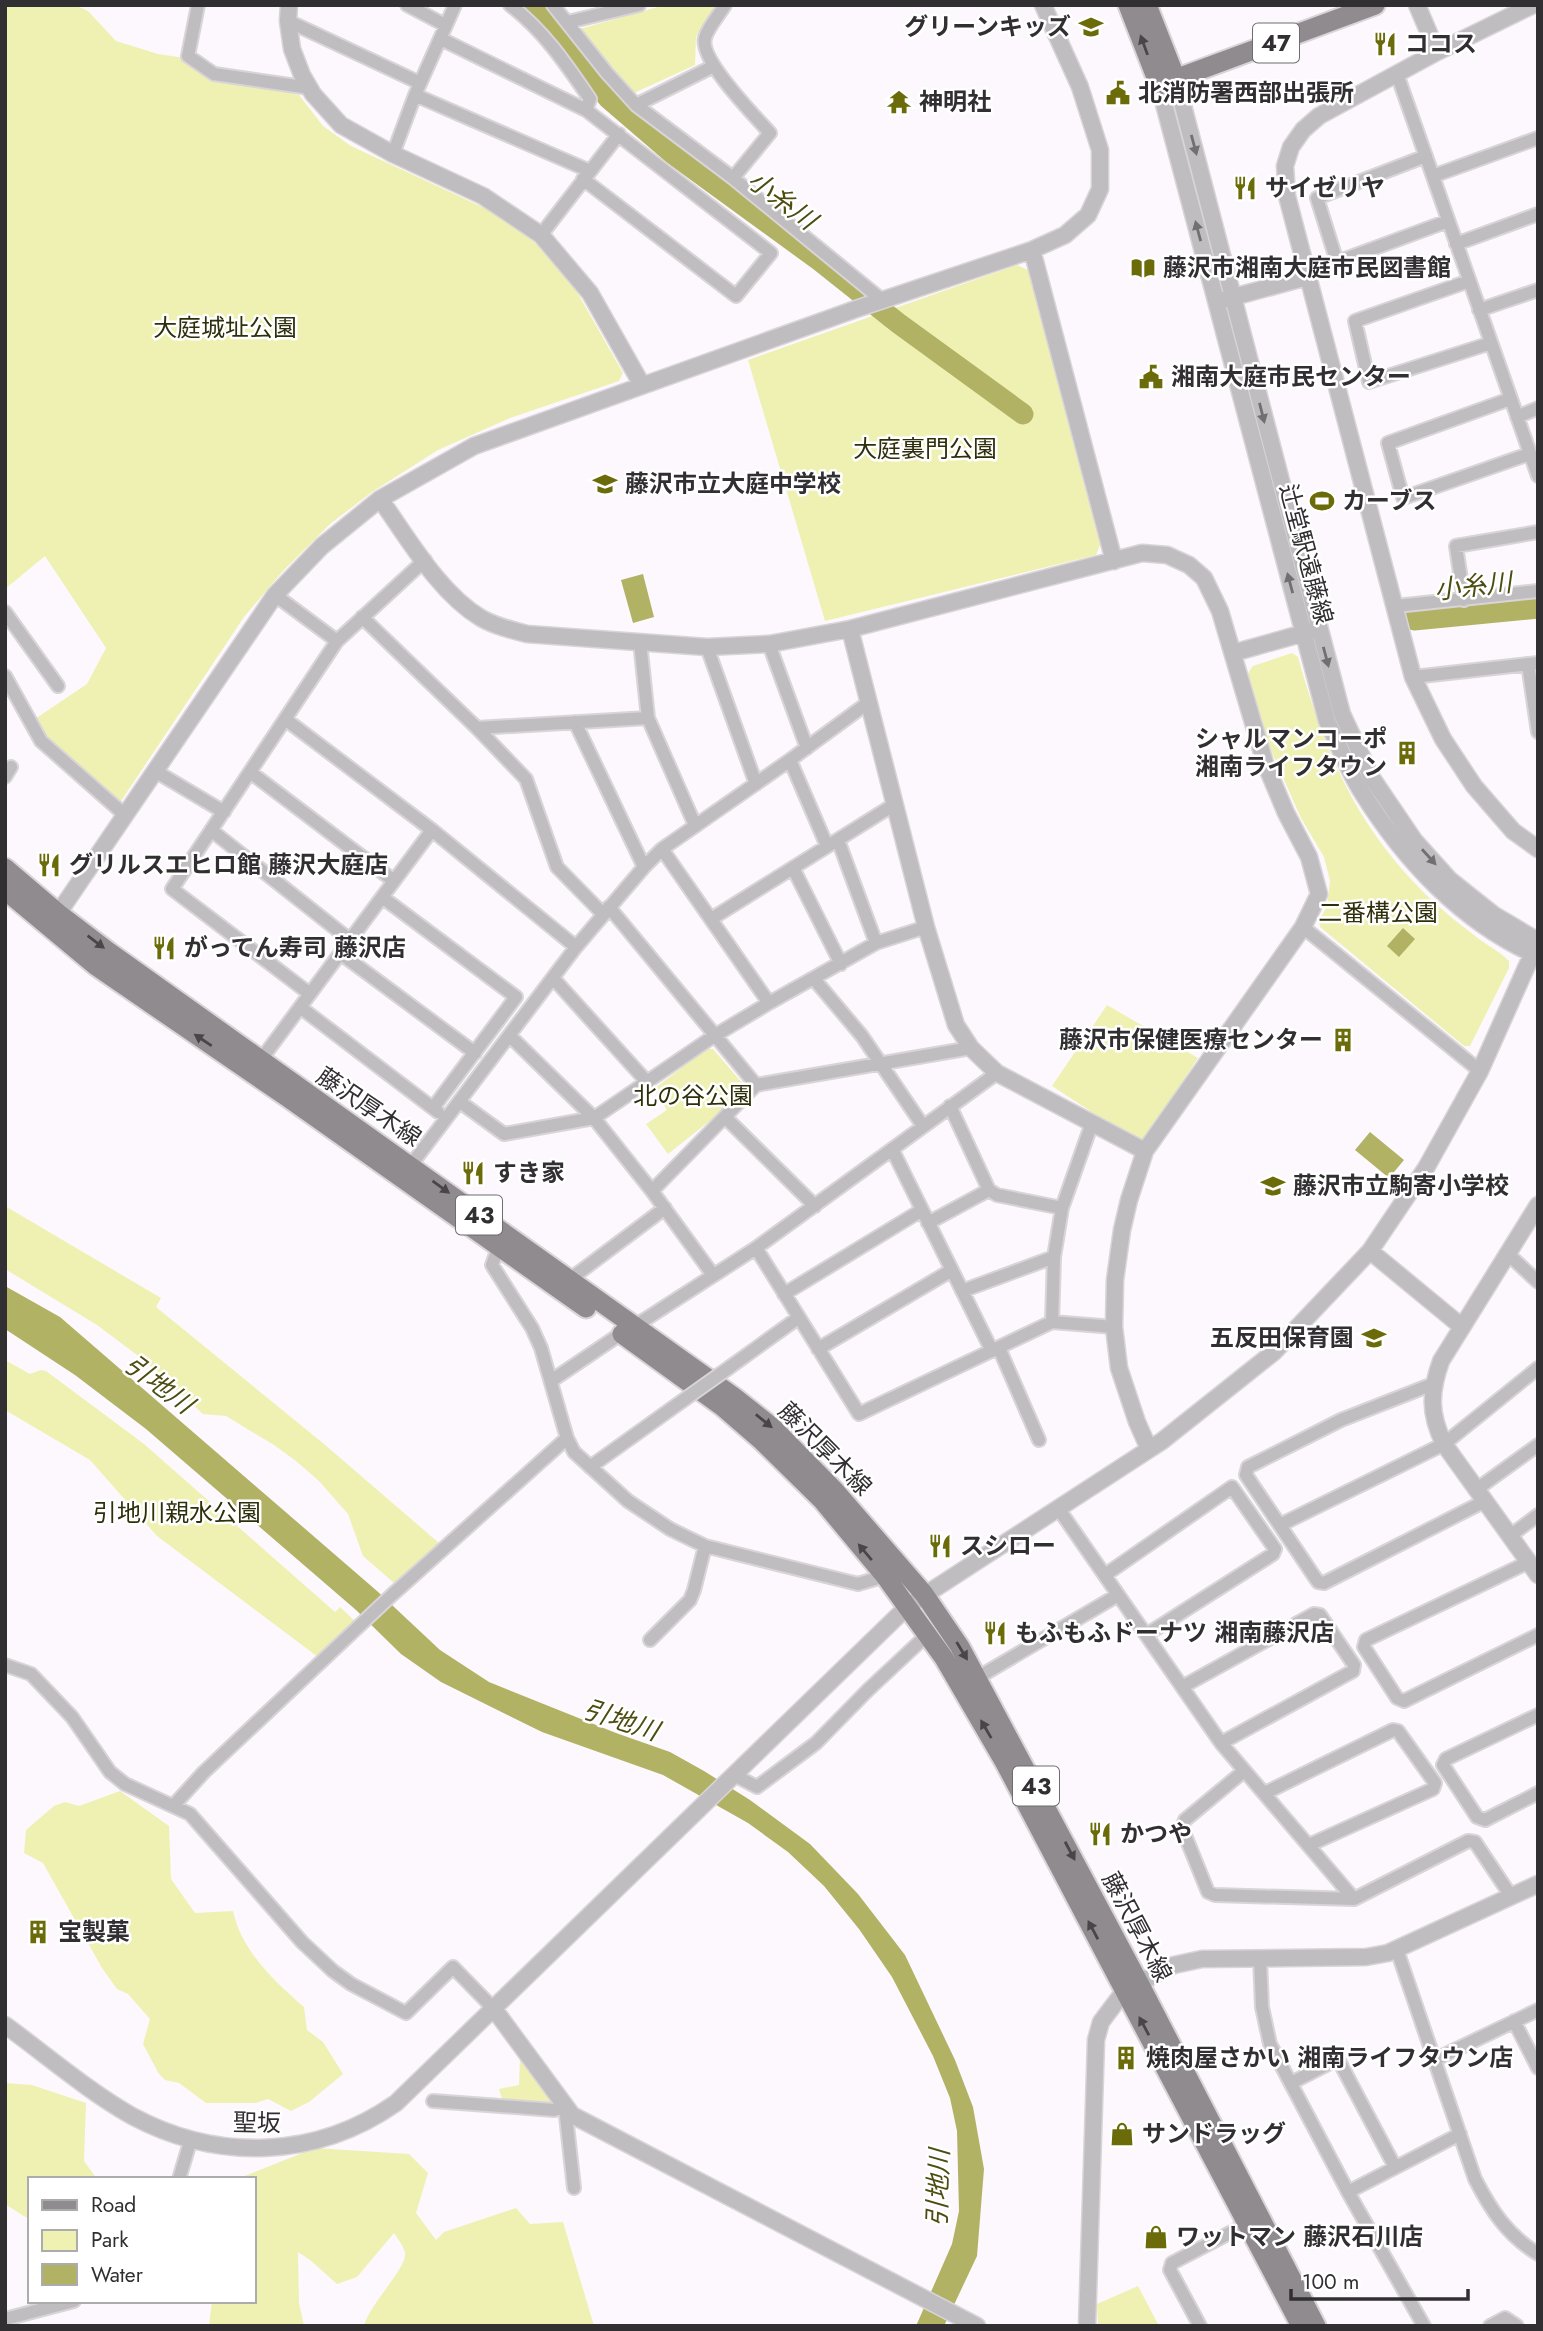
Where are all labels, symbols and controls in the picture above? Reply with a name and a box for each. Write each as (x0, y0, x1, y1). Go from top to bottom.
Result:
place label: グリーンキッズ (904, 9, 1071, 44)
school or university icon: グリーンキッズ (1077, 13, 1105, 41)
road number: 47 (1253, 24, 1299, 62)
place label: ココス (1405, 26, 1477, 61)
restaurant icon: ココス (1371, 30, 1399, 58)
one-way arrow (1138, 34, 1149, 55)
place label: 北消防署西部出張所 (1138, 75, 1354, 110)
public building icon: 北消防署西部出張所 (1104, 79, 1132, 107)
place label: 神明社 (919, 84, 991, 119)
temple icon: 神明社 (885, 88, 913, 116)
one-way arrow (1189, 134, 1200, 156)
water label: 小糸川 (739, 161, 827, 240)
place label: サイゼリヤ (1265, 170, 1385, 205)
restaurant icon: サイゼリヤ (1231, 174, 1259, 202)
one-way arrow (1192, 220, 1203, 242)
place label: 藤沢市湘南大庭市民図書館 (1163, 250, 1451, 285)
library icon: 藤沢市湘南大庭市民図書館 (1129, 254, 1157, 282)
park label: 大庭城址公園 (153, 310, 297, 345)
place label: 湘南大庭市民センター (1171, 359, 1411, 394)
public building icon: 湘南大庭市民センター (1137, 363, 1165, 391)
one-way arrow (1258, 403, 1268, 424)
park label: 大庭裏門公園 (853, 431, 997, 466)
place label: 藤沢市立大庭中学校 (625, 466, 841, 501)
school or university icon: 藤沢市立大庭中学校 (591, 470, 619, 498)
street label: 辻堂駅遠藤線 (1271, 480, 1342, 628)
place label: カーブス (1342, 483, 1437, 518)
sports icon: カーブス (1308, 487, 1336, 515)
water label: 小糸川 (1432, 563, 1517, 609)
one-way arrow (1284, 572, 1294, 593)
one-way arrow (1321, 646, 1332, 668)
place label: シャルマンコーポ 湘南ライフタウン (1195, 721, 1387, 784)
building icon: シャルマンコーポ 湘南ライフタウン (1393, 739, 1421, 767)
place label: グリルスエヒロ館 藤沢大庭店 (69, 847, 388, 882)
one-way arrow (1421, 848, 1437, 866)
restaurant icon: グリルスエヒロ館 藤沢大庭店 (35, 851, 63, 879)
park label: 二番構公園 (1318, 895, 1438, 930)
place label: がってん寿司 藤沢店 (184, 930, 406, 965)
restaurant icon: がってん寿司 藤沢店 (150, 934, 178, 962)
one-way arrow (86, 935, 104, 950)
place label: 藤沢市保健医療センター (1059, 1022, 1323, 1057)
building icon: 藤沢市保健医療センター (1329, 1026, 1357, 1054)
one-way arrow (194, 1034, 213, 1047)
street label: 藤沢厚木線 (310, 1059, 429, 1155)
park label: 北の谷公園 (633, 1078, 753, 1113)
place label: すき家 (493, 1155, 565, 1190)
restaurant icon: すき家 (459, 1159, 487, 1187)
place label: 藤沢市立駒寄小学校 (1293, 1168, 1509, 1203)
school or university icon: 藤沢市立駒寄小学校 (1259, 1172, 1287, 1200)
one-way arrow (432, 1180, 450, 1194)
road number: 43 (456, 1196, 502, 1234)
place label: 五反田保育園 (1210, 1320, 1354, 1355)
school or university icon: 五反田保育園 (1360, 1324, 1388, 1352)
water label: 引地川 (116, 1345, 204, 1424)
street label: 藤沢厚木線 (771, 1394, 880, 1503)
one-way arrow (756, 1413, 773, 1428)
park label: 引地川親水公園 (93, 1495, 261, 1530)
place label: スシロー (960, 1528, 1056, 1563)
restaurant icon: スシロー (926, 1532, 954, 1560)
one-way arrow (858, 1544, 873, 1561)
place label: もふもふドーナツ 湘南藤沢店 (1015, 1615, 1334, 1650)
restaurant icon: もふもふドーナツ 湘南藤沢店 (981, 1619, 1009, 1647)
one-way arrow (955, 1642, 968, 1661)
water label: 引地川 (578, 1690, 667, 1751)
one-way arrow (980, 1720, 992, 1739)
road number: 43 (1013, 1766, 1059, 1806)
place label: かつや (1120, 1816, 1192, 1851)
restaurant icon: かつや (1086, 1820, 1114, 1848)
one-way arrow (1064, 1842, 1076, 1861)
street label: 藤沢厚木線 (1094, 1866, 1181, 1988)
place label: 宝製菓 (58, 1914, 130, 1949)
building icon: 宝製菓 (24, 1918, 52, 1946)
one-way arrow (1088, 1920, 1099, 1940)
one-way arrow (1139, 2016, 1150, 2036)
place label: 焼肉屋さかい 湘南ライフタウン店 (1146, 2040, 1513, 2075)
building icon: 焼肉屋さかい 湘南ライフタウン店 (1112, 2044, 1140, 2072)
street label: 聖坂 (233, 2105, 281, 2140)
place label: サンドラッグ (1142, 2116, 1286, 2151)
shop icon: サンドラッグ (1108, 2120, 1136, 2148)
water label: 引地川 (918, 2145, 958, 2228)
legend (28, 2177, 256, 2303)
text: Road (91, 2190, 136, 2220)
place label: ワットマン 藤沢石川店 (1176, 2219, 1423, 2254)
shop icon: ワットマン 藤沢石川店 (1142, 2223, 1170, 2251)
text: Park (91, 2225, 129, 2255)
scale bar (1291, 2258, 1468, 2302)
text: Water (91, 2260, 144, 2290)
text: 100 m (1302, 2267, 1359, 2297)

